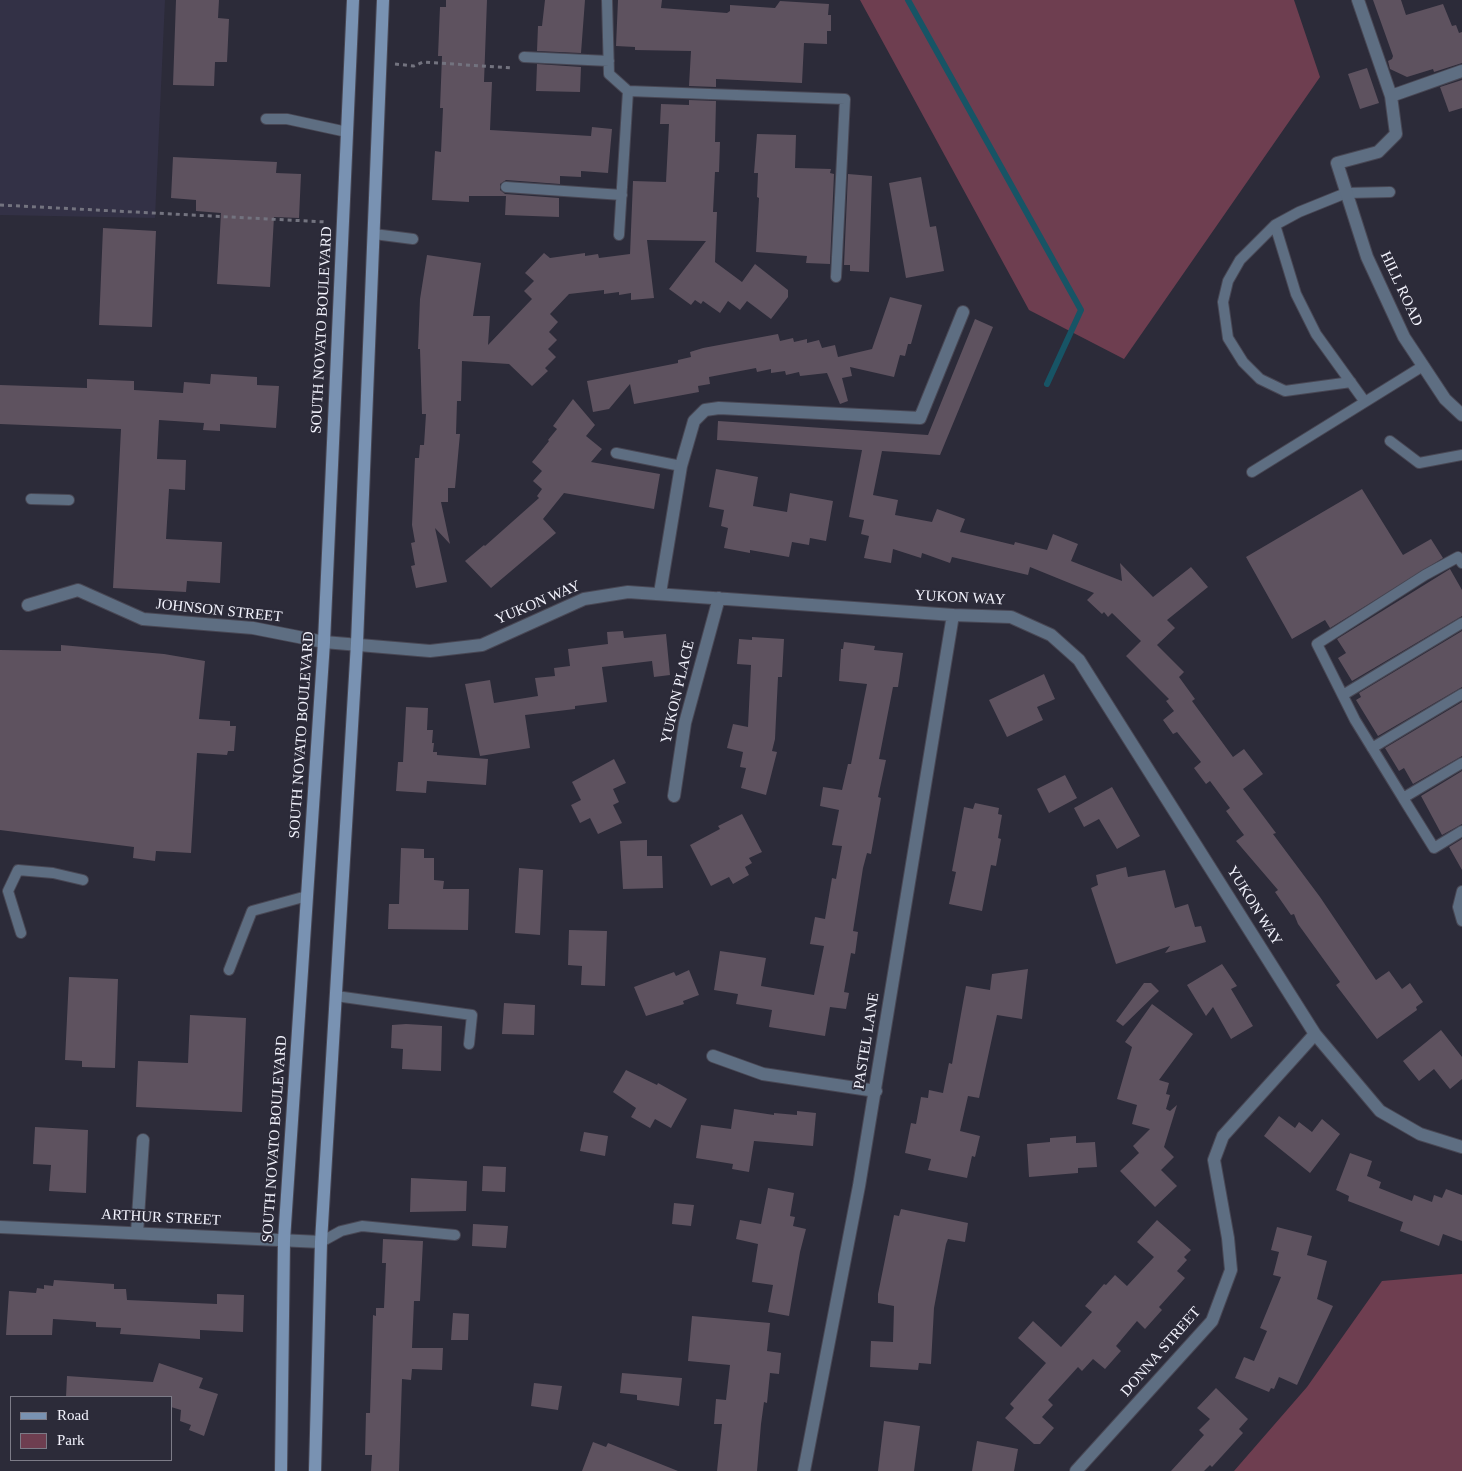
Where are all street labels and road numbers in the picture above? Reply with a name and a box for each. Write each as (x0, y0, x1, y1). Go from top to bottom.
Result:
street label: SOUTH NOVATO BOULEVARD (308, 226, 336, 434)
street label: HILL ROAD (1376, 249, 1426, 329)
street label: YUKON WAY (493, 577, 583, 629)
street label: YUKON WAY (914, 587, 1006, 609)
street label: JOHNSON STREET (155, 595, 283, 627)
street label: SOUTH NOVATO BOULEVARD (286, 631, 318, 839)
street label: YUKON PLACE (657, 639, 699, 745)
street label: YUKON WAY (1222, 863, 1286, 949)
street label: PASTEL LANE (850, 992, 884, 1090)
street label: SOUTH NOVATO BOULEVARD (259, 1035, 291, 1243)
street label: ARTHUR STREET (101, 1206, 221, 1230)
street label: DONNA STREET (1117, 1303, 1205, 1401)

